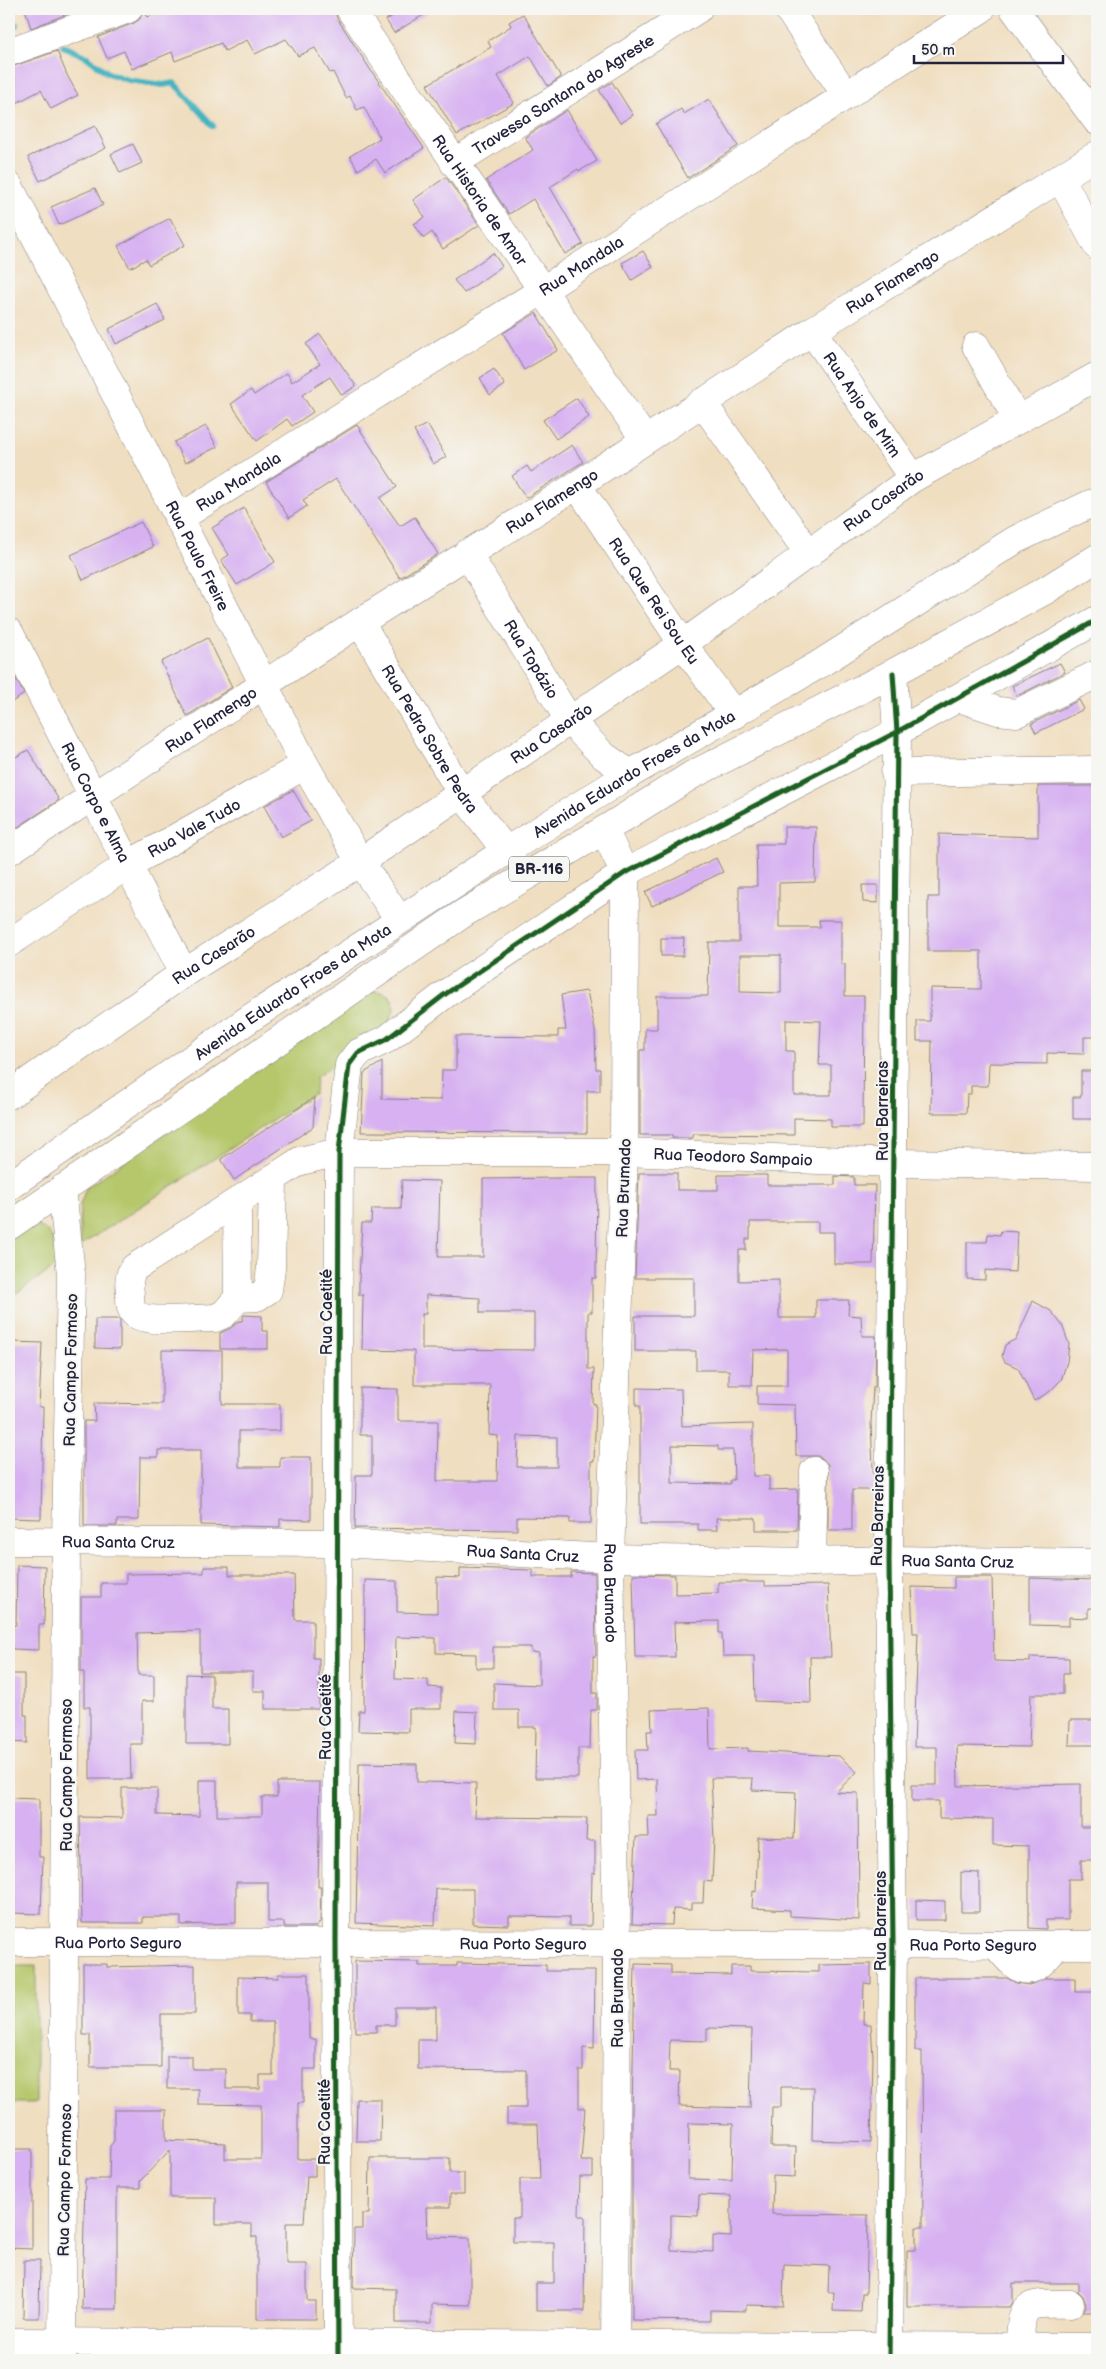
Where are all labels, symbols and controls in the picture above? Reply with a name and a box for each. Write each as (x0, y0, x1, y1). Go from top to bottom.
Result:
street label: Travessa Santana do Agreste (470, 31, 659, 160)
scale bar (914, 32, 1062, 64)
text: 50 m (921, 41, 955, 60)
street label: Rua Historia de Amor (427, 132, 531, 270)
street label: Rua Mandala (536, 233, 627, 301)
street label: Rua Flamengo (843, 247, 943, 319)
street label: Rua Anjo de Mim (818, 349, 904, 461)
street label: Rua Mandala (193, 449, 285, 516)
street label: Rua Flamengo (503, 466, 602, 538)
street label: Rua Casarão (840, 466, 928, 536)
street label: Rua Paulo Freire (161, 498, 233, 615)
street label: Rua Que Rei Sou Eu (604, 534, 702, 668)
street label: Rua Topázio (499, 617, 562, 703)
street label: Rua Pedra Sobre Pedra (377, 662, 481, 817)
street label: Rua Flamengo (162, 684, 261, 757)
street label: Rua Casarão (507, 700, 597, 769)
street label: Avenida Eduardo Froes da Mota (530, 707, 739, 843)
street label: Rua Corpo e Alma (56, 739, 133, 866)
street label: Rua Vale Tudo (145, 795, 244, 863)
road number: BR-116 (509, 856, 569, 882)
street label: Avenida Eduardo Froes da Mota (192, 921, 395, 1065)
street label: Rua Casarão (169, 922, 259, 989)
street label: Rua Barreiras (874, 1061, 893, 1161)
street label: Rua Brumado (613, 1138, 636, 1238)
street label: Rua Teodoro Sampaio (653, 1145, 813, 1171)
street label: Rua Caetité (318, 1268, 337, 1355)
street label: Rua Campo Formoso (61, 1293, 82, 1447)
street label: Rua Barreiras (868, 1466, 889, 1566)
street label: Rua Santa Cruz (62, 1533, 175, 1553)
street label: Rua Santa Cruz (466, 1542, 580, 1567)
street label: Rua Brumado (599, 1543, 620, 1643)
street label: Rua Santa Cruz (901, 1552, 1014, 1573)
street label: Rua Caetité (317, 1673, 336, 1760)
street label: Rua Campo Formoso (58, 1698, 77, 1852)
street label: Rua Barreiras (872, 1871, 891, 1971)
street label: Rua Porto Seguro (54, 1934, 182, 1953)
street label: Rua Porto Seguro (459, 1935, 587, 1955)
street label: Rua Porto Seguro (909, 1936, 1037, 1956)
street label: Rua Brumado (609, 1948, 628, 2048)
street label: Rua Caetité (316, 2078, 335, 2165)
street label: Rua Campo Formoso (55, 2103, 76, 2257)

